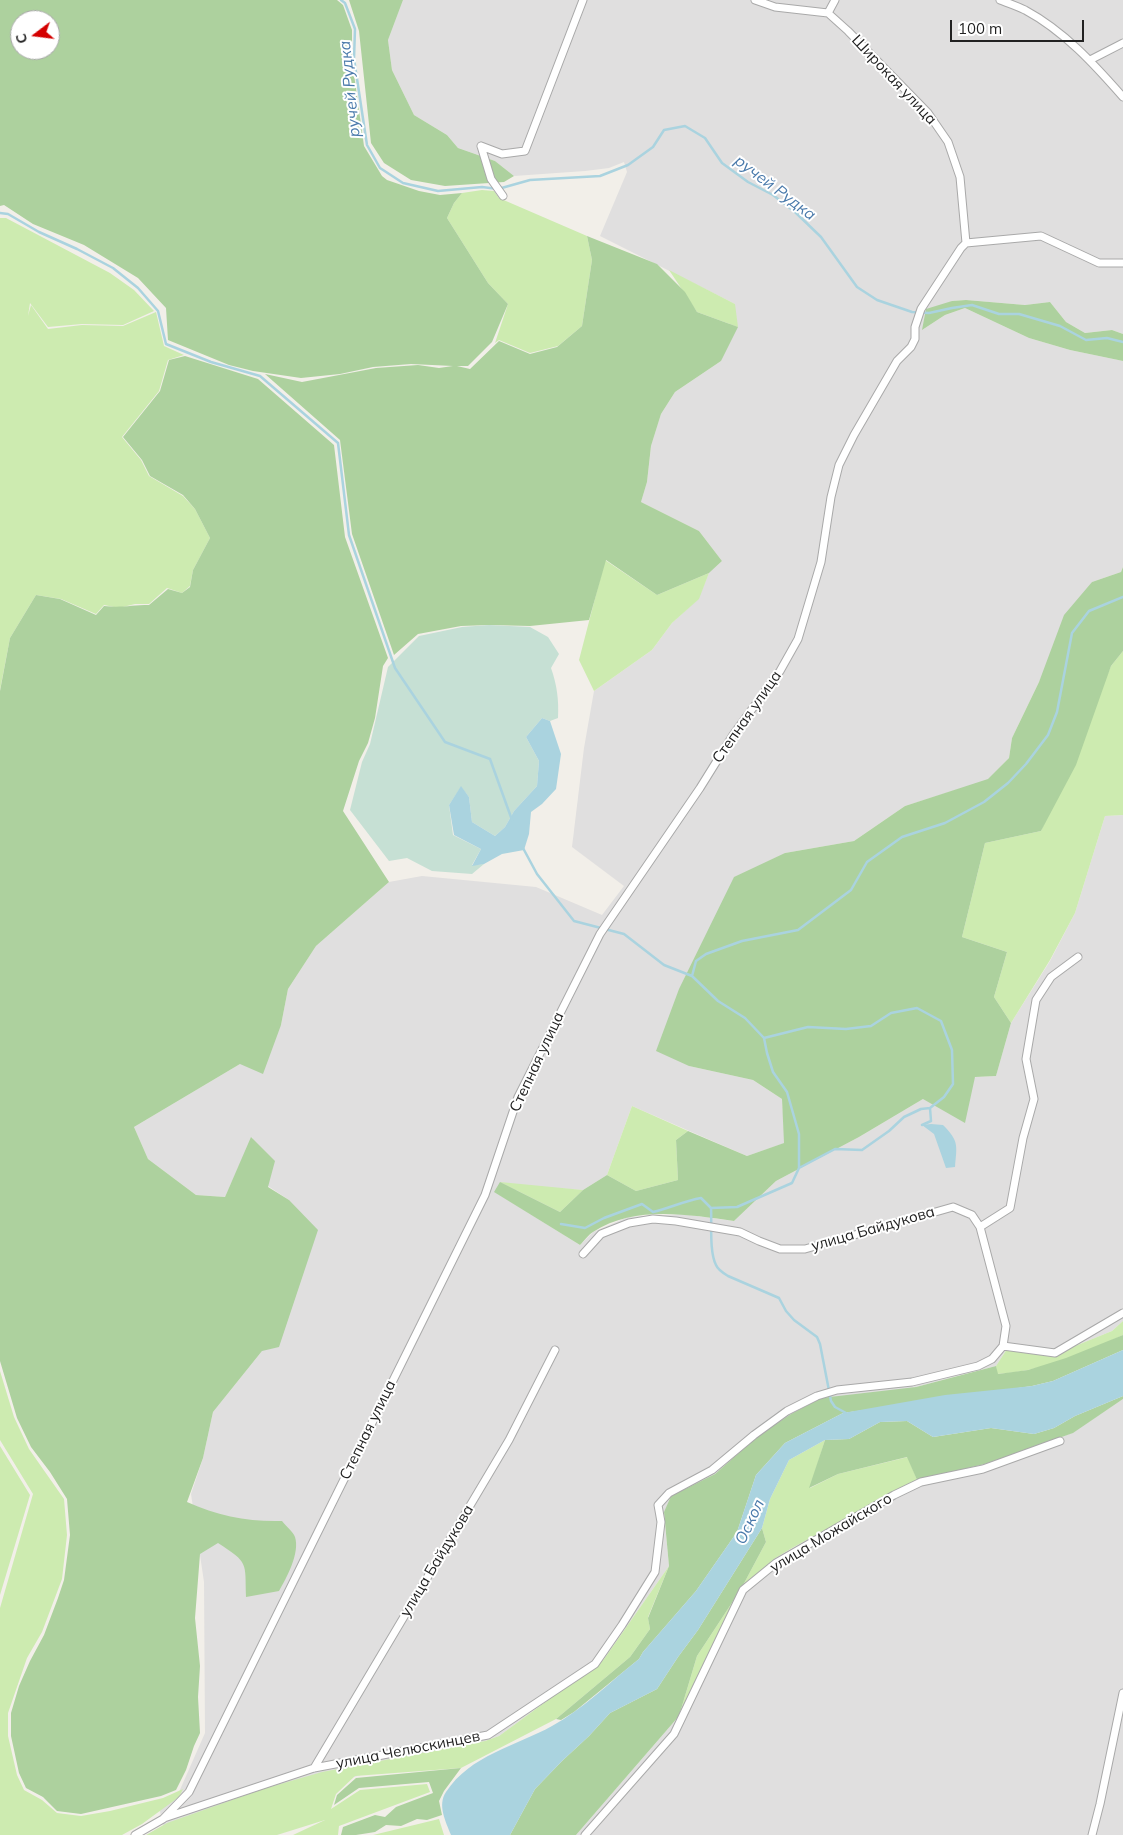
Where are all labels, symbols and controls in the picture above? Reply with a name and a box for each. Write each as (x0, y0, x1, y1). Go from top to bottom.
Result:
north arrow (10, 10, 60, 60)
scale bar (953, 10, 1087, 42)
text: 100 m (958, 19, 1002, 38)
street label: Широкая улица (848, 31, 940, 129)
text: С (12, 32, 31, 46)
water label: ручей Рудка (335, 40, 365, 138)
water label: ручей Рудка (731, 151, 819, 225)
street label: Степная улица (709, 667, 785, 767)
street label: Степная улица (506, 1009, 568, 1115)
street label: улица Байдукова (809, 1203, 937, 1255)
street label: Степная улица (336, 1377, 400, 1483)
street label: улица Можайского (767, 1489, 895, 1577)
water label: Оскол (731, 1496, 769, 1548)
street label: улица Байдукова (396, 1502, 478, 1620)
street label: улица Челюскинцев (334, 1727, 482, 1773)

